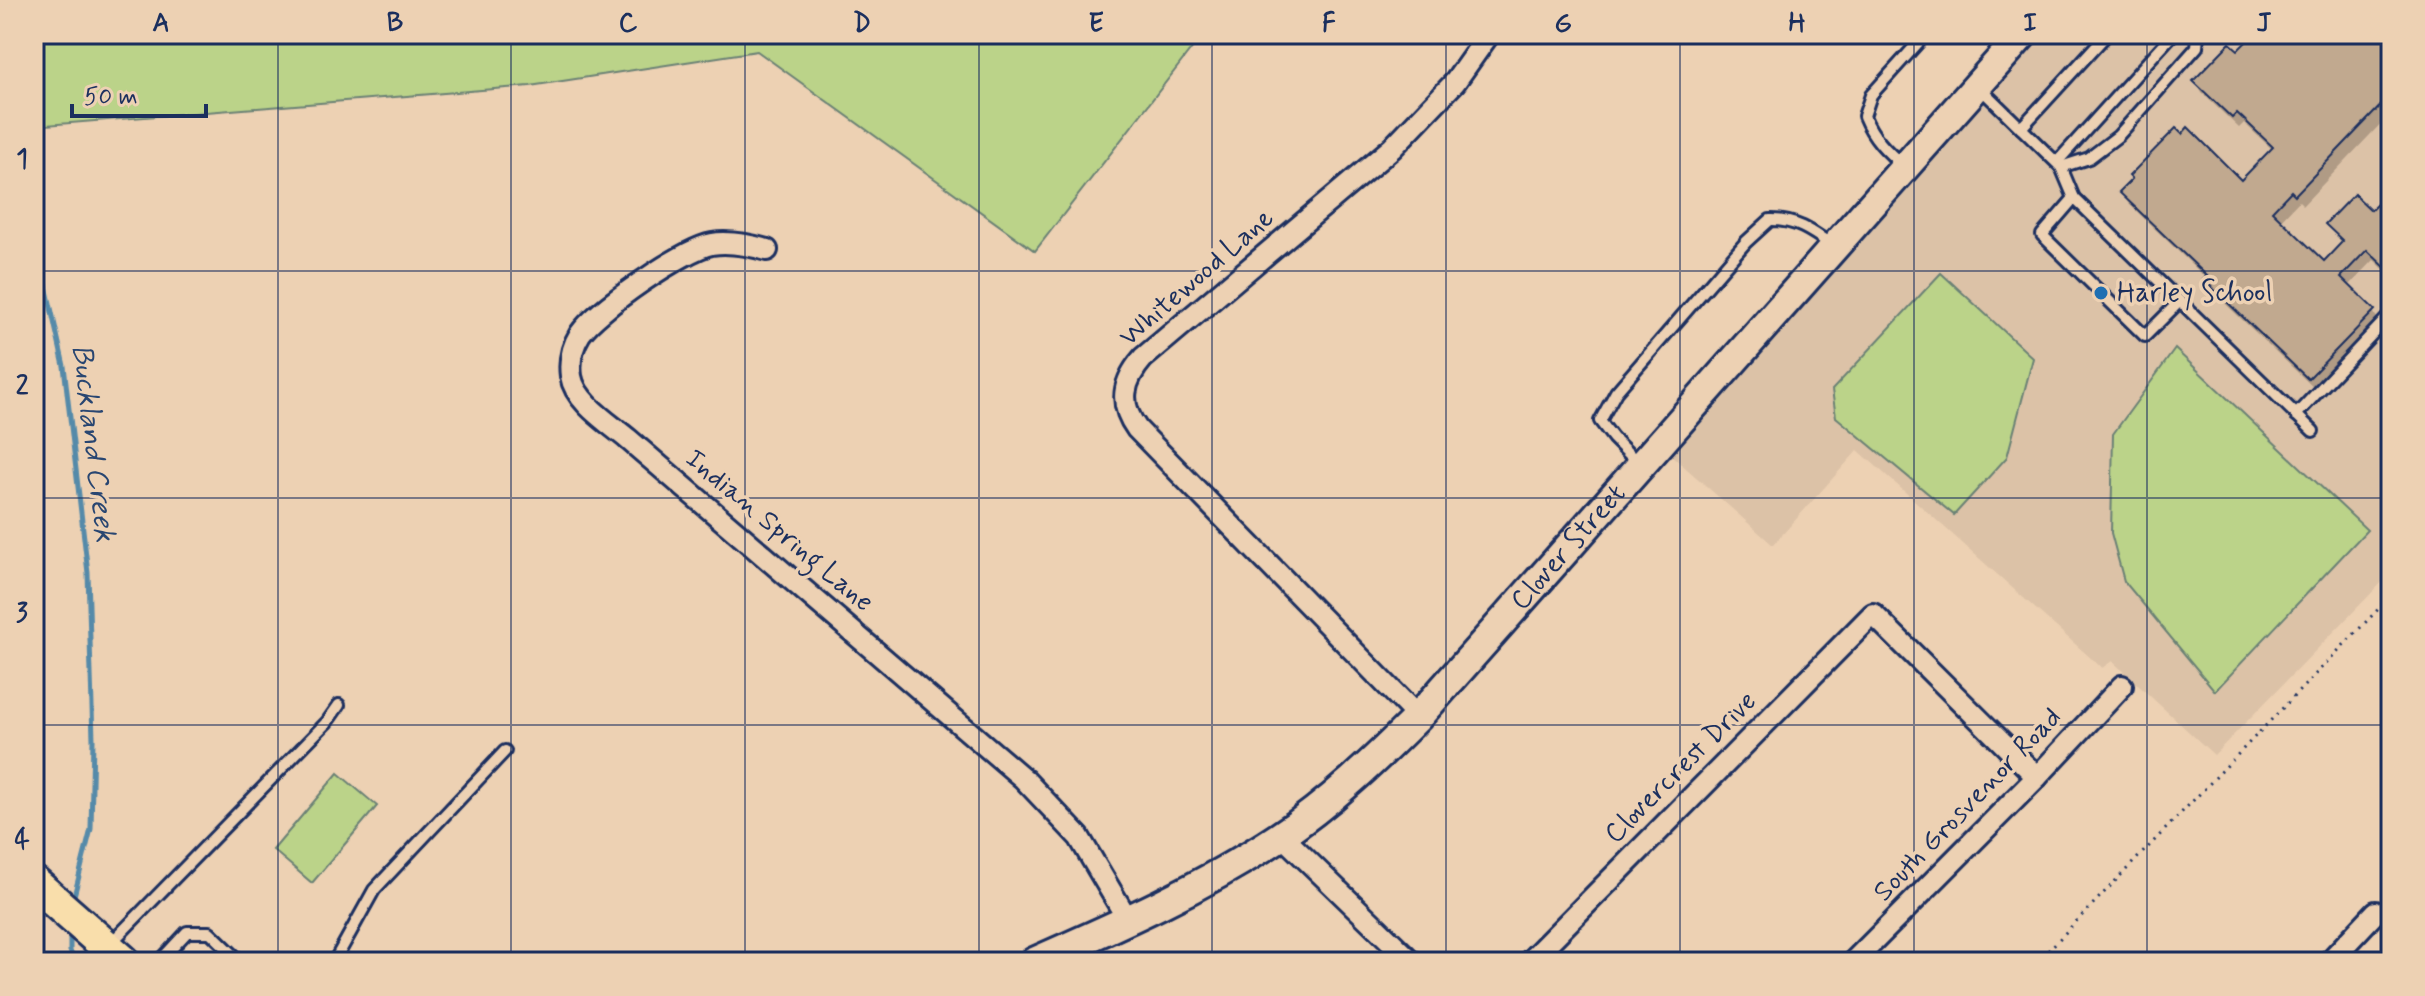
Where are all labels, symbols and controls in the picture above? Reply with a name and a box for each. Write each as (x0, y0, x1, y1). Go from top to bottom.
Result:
text: A (152, 7, 170, 41)
text: B (387, 7, 403, 41)
text: C (619, 7, 638, 41)
text: D (853, 7, 871, 41)
text: E (1088, 7, 1104, 41)
text: F (1322, 7, 1336, 41)
text: G (1554, 7, 1572, 41)
text: H (1789, 7, 1806, 41)
text: I (2023, 7, 2037, 41)
text: J (2256, 7, 2272, 41)
scale bar (72, 68, 206, 118)
text: 50 m (84, 82, 138, 113)
text: 1 (16, 143, 28, 177)
street label: Whitewood Lane (1112, 201, 1282, 355)
place label: Harley School (2117, 275, 2272, 312)
marker: Harley School (2092, 284, 2110, 302)
water label: Buckland Creek (62, 342, 124, 544)
text: 2 (16, 370, 29, 404)
street label: Indian Spring Lane (675, 441, 881, 623)
street label: Clover Street (1502, 476, 1634, 618)
text: 3 (16, 597, 28, 631)
street label: Clovercrest Drive (1597, 684, 1765, 852)
street label: South Grosvenor Road (1866, 700, 2070, 910)
text: 4 (14, 824, 30, 858)

